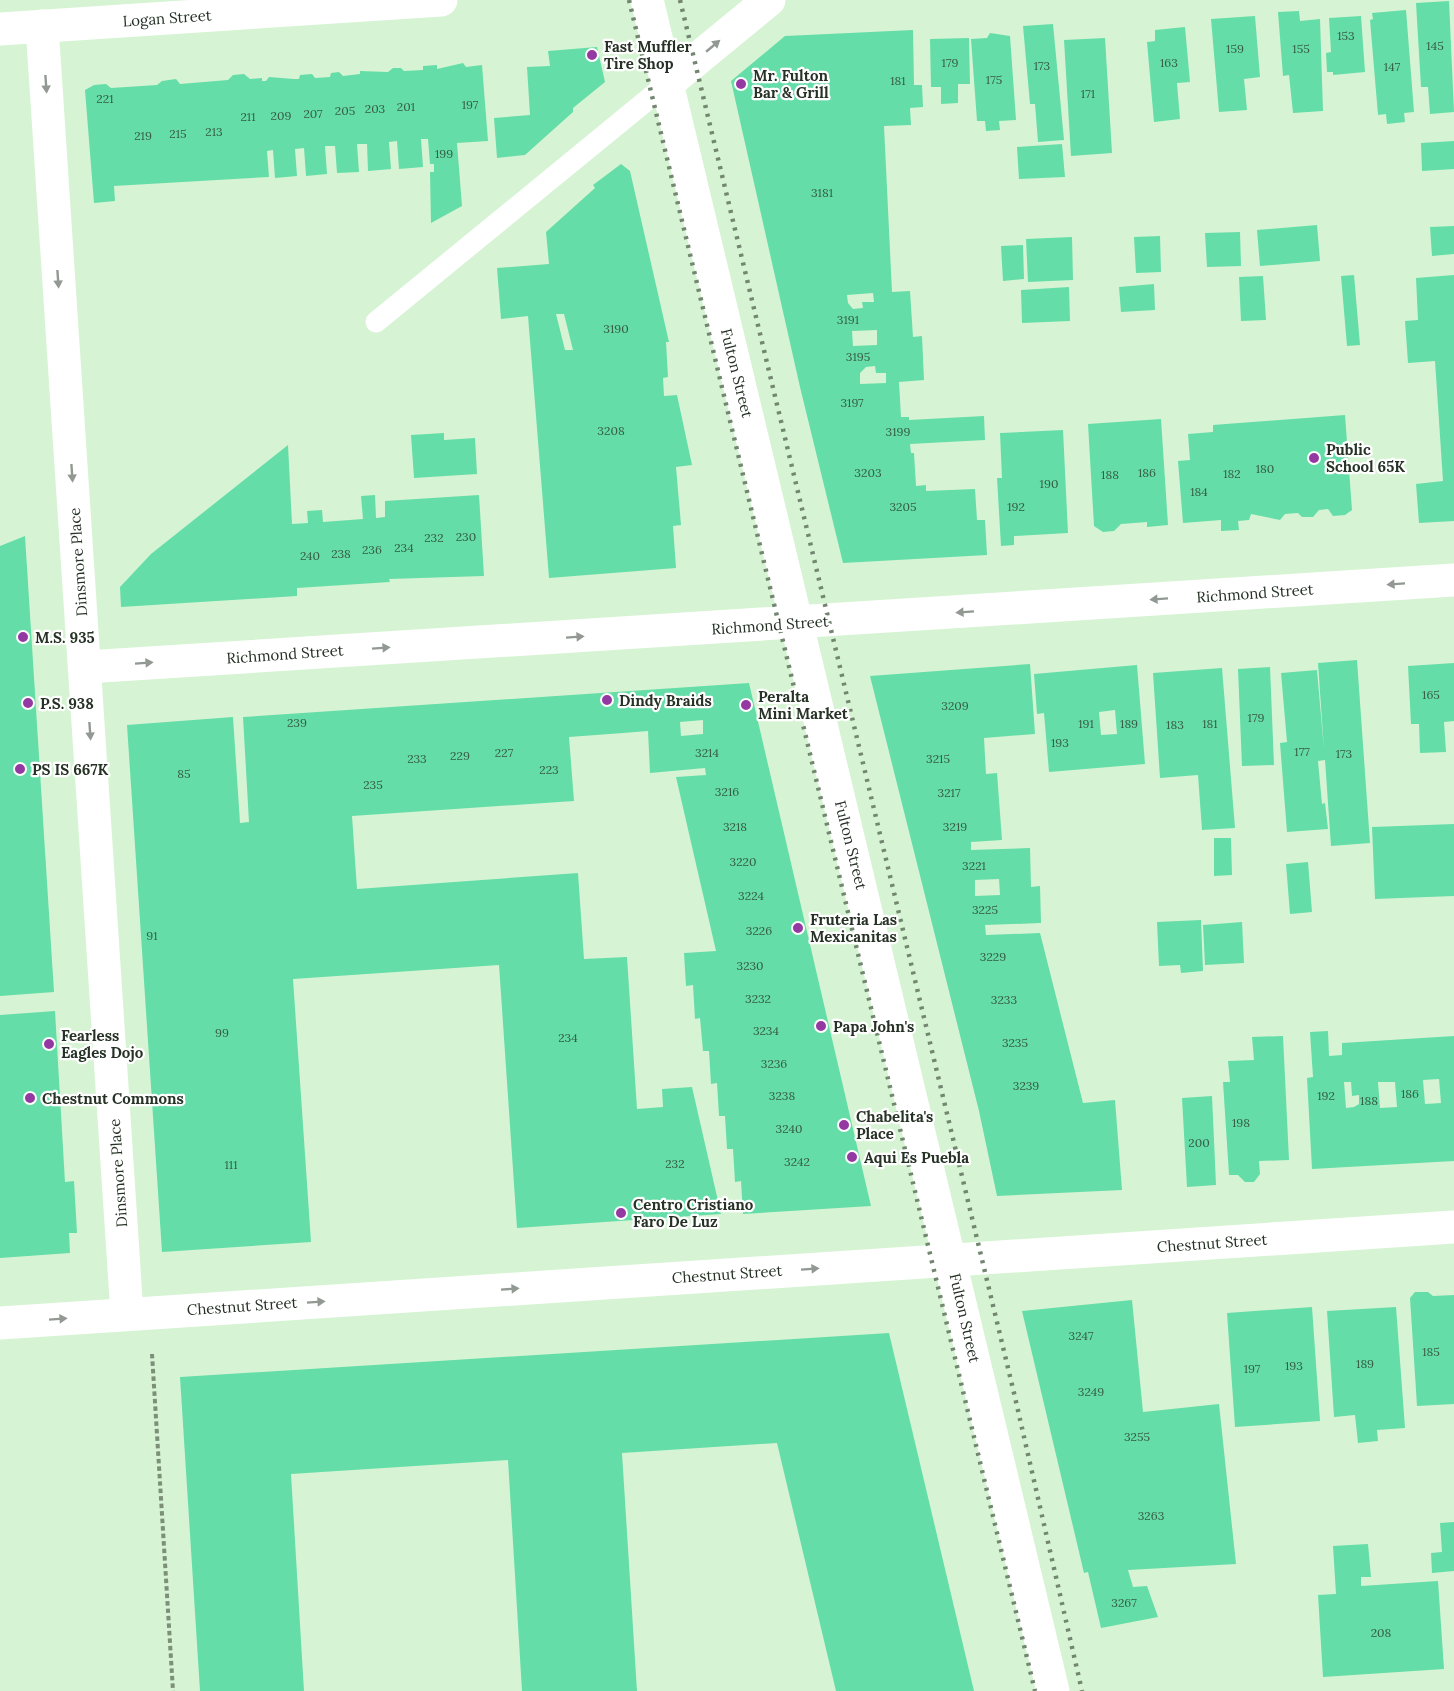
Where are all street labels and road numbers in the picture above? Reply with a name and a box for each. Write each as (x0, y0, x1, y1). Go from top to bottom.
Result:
street label: Logan Street (122, 5, 212, 31)
street label: Fulton Street (717, 326, 757, 420)
street label: Dinsmore Place (65, 507, 91, 617)
street label: Richmond Street (1196, 579, 1314, 607)
street label: Richmond Street (711, 611, 829, 639)
street label: Richmond Street (226, 640, 344, 668)
street label: Fulton Street (831, 798, 871, 892)
street label: Dinsmore Place (105, 1118, 131, 1228)
street label: Chestnut Street (1156, 1230, 1268, 1256)
street label: Chestnut Street (671, 1261, 783, 1287)
street label: Fulton Street (945, 1271, 985, 1365)
street label: Chestnut Street (186, 1293, 298, 1319)

